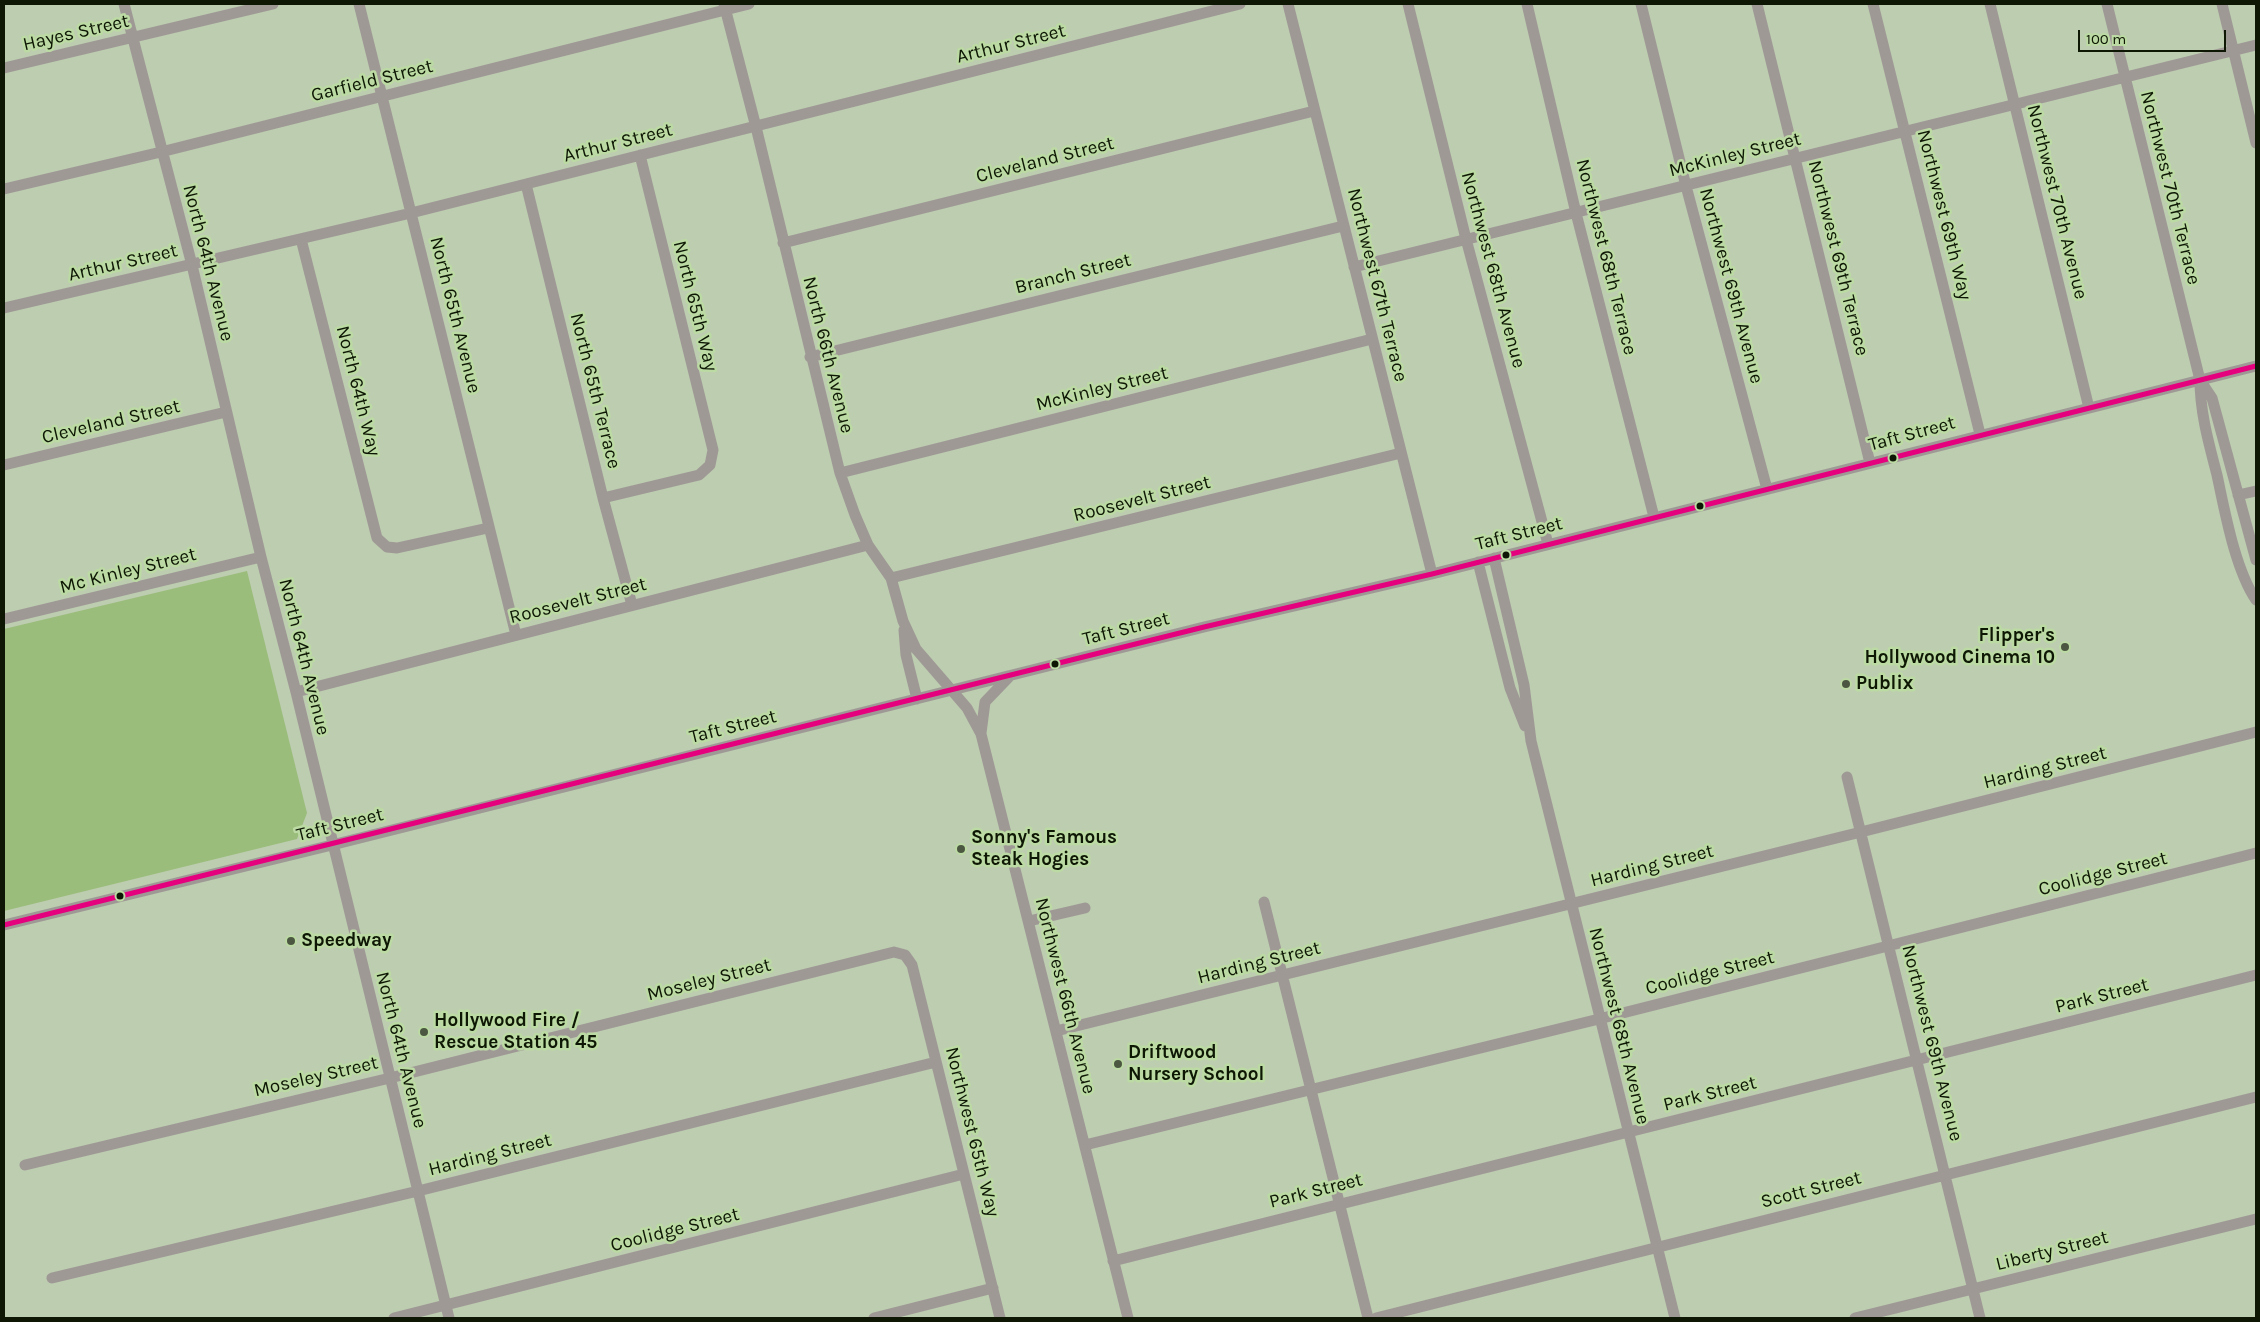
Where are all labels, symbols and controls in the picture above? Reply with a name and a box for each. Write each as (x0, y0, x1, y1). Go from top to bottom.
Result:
street label: Hayes Street (21, 10, 131, 56)
street label: Arthur Street (954, 19, 1068, 69)
scale bar (2080, 20, 2228, 52)
text: 100 m (2086, 30, 2126, 48)
street label: Garfield Street (309, 55, 435, 107)
street label: Northwest 70th Terrace (2135, 89, 2205, 287)
street label: Northwest 70th Avenue (2022, 102, 2092, 302)
street label: Arthur Street (561, 118, 675, 168)
street label: Northwest 69th Way (1912, 127, 1976, 303)
street label: McKinley Street (1667, 128, 1803, 182)
street label: Cleveland Street (974, 132, 1116, 188)
street label: Northwest 68th Terrace (1571, 157, 1641, 357)
street label: Northwest 69th Terrace (1803, 158, 1873, 358)
street label: Northwest 68th Avenue (1456, 169, 1530, 371)
street label: North 64th Avenue (178, 182, 238, 344)
street label: Northwest 67th Terrace (1342, 186, 1412, 384)
street label: Northwest 69th Avenue (1694, 186, 1768, 386)
street label: North 65th Avenue (425, 234, 485, 396)
street label: North 65th Way (668, 238, 722, 374)
street label: Arthur Street (66, 239, 180, 287)
street label: Branch Street (1013, 249, 1133, 299)
street label: North 66th Avenue (797, 274, 859, 436)
street label: North 65th Terrace (565, 311, 625, 471)
street label: North 64th Way (331, 323, 385, 459)
street label: McKinley Street (1034, 362, 1170, 416)
street label: Cleveland Street (40, 395, 182, 449)
street label: Taft Street (1866, 412, 1958, 456)
unlabelled marker (1888, 453, 1898, 463)
street label: Roosevelt Street (1071, 471, 1213, 527)
unlabelled marker (1695, 501, 1705, 511)
street label: Taft Street (1473, 512, 1565, 556)
street label: Mc Kinley Street (57, 543, 199, 599)
unlabelled marker (1501, 550, 1511, 560)
street label: Roosevelt Street (507, 573, 649, 629)
street label: North 64th Avenue (274, 576, 334, 738)
street label: Taft Street (1080, 607, 1172, 651)
place label: Flipper's Hollywood Cinema 10 (1864, 625, 2055, 669)
marker: Flipper's Hollywood Cinema 10 (2059, 641, 2071, 653)
unlabelled marker (1050, 659, 1060, 669)
place label: Publix (1856, 673, 1913, 695)
marker: Publix (1840, 678, 1852, 690)
street label: Taft Street (687, 705, 779, 749)
street label: Harding Street (1981, 742, 2109, 794)
street label: Taft Street (294, 803, 386, 847)
place label: Sonny's Famous Steak Hogies (971, 827, 1117, 871)
street label: Harding Street (1588, 840, 1716, 892)
marker: Sonny's Famous Steak Hogies (955, 843, 967, 855)
street label: Coolidge Street (2036, 847, 2170, 901)
unlabelled marker (115, 891, 125, 901)
street label: Northwest 66th Avenue (1030, 896, 1100, 1096)
street label: Northwest 68th Avenue (1583, 925, 1655, 1127)
place label: Speedway (301, 930, 392, 952)
marker: Speedway (285, 935, 297, 947)
street label: Harding Street (1195, 937, 1323, 989)
street label: Northwest 69th Avenue (1897, 942, 1967, 1144)
street label: Coolidge Street (1643, 946, 1777, 1000)
street label: Moseley Street (645, 954, 773, 1006)
street label: North 64th Avenue (371, 969, 431, 1131)
street label: Park Street (2053, 973, 2151, 1019)
place label: Hollywood Fire / Rescue Station 45 (434, 1010, 597, 1054)
marker: Hollywood Fire / Rescue Station 45 (418, 1026, 430, 1038)
place label: Driftwood Nursery School (1128, 1042, 1264, 1086)
street label: Northwest 65th Way (940, 1045, 1004, 1219)
street label: Moseley Street (252, 1052, 380, 1102)
marker: Driftwood Nursery School (1112, 1058, 1124, 1070)
street label: Park Street (1661, 1071, 1759, 1117)
street label: Harding Street (426, 1129, 554, 1181)
street label: Scott Street (1758, 1167, 1864, 1213)
street label: Park Street (1267, 1168, 1365, 1214)
street label: Coolidge Street (608, 1203, 742, 1257)
street label: Liberty Street (1993, 1226, 2111, 1276)

